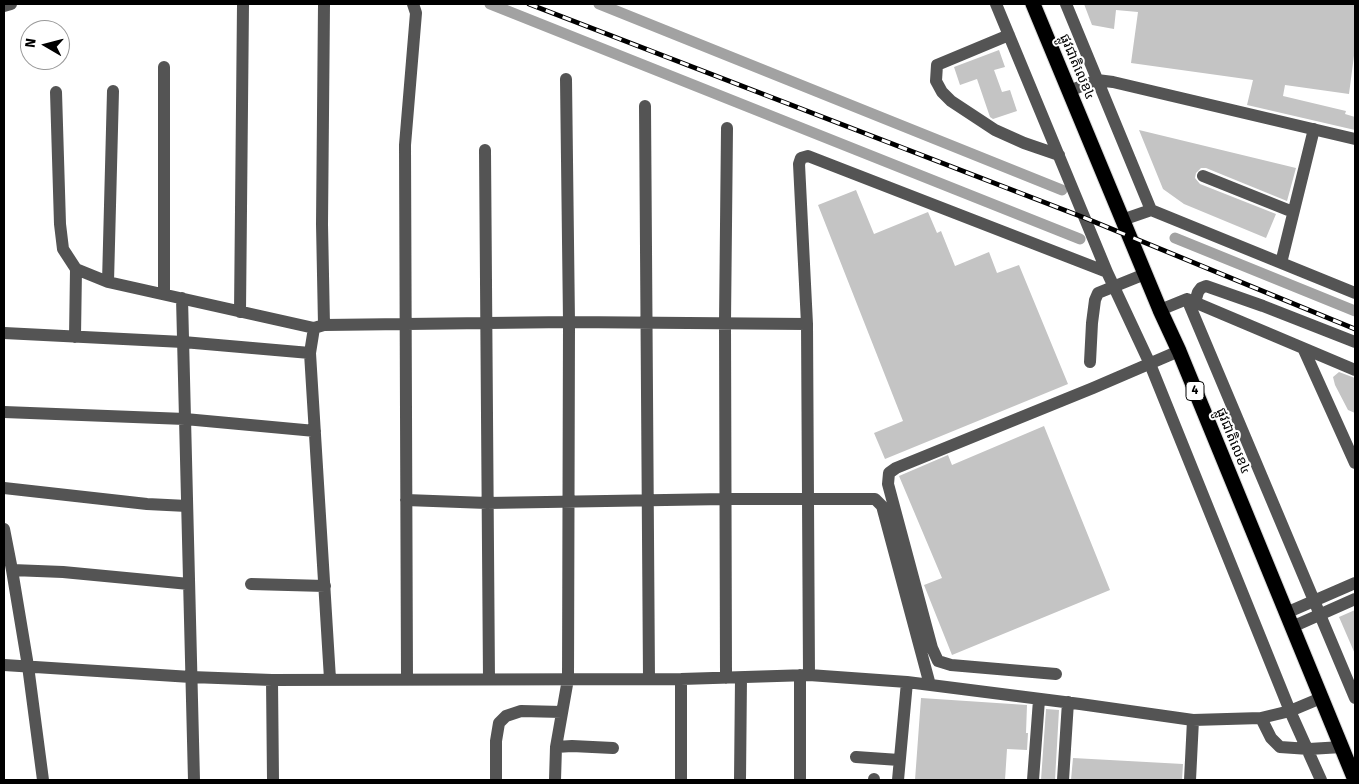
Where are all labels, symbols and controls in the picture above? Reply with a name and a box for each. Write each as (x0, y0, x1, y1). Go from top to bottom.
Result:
north arrow (20, 20, 70, 70)
street label: ផ្លូវជាតិលេខ៤ (1056, 31, 1098, 103)
text: N (22, 37, 40, 49)
road number: 4 (1186, 382, 1204, 401)
street label: ផ្លូវជាតិលេខ៤ (1212, 405, 1254, 477)

